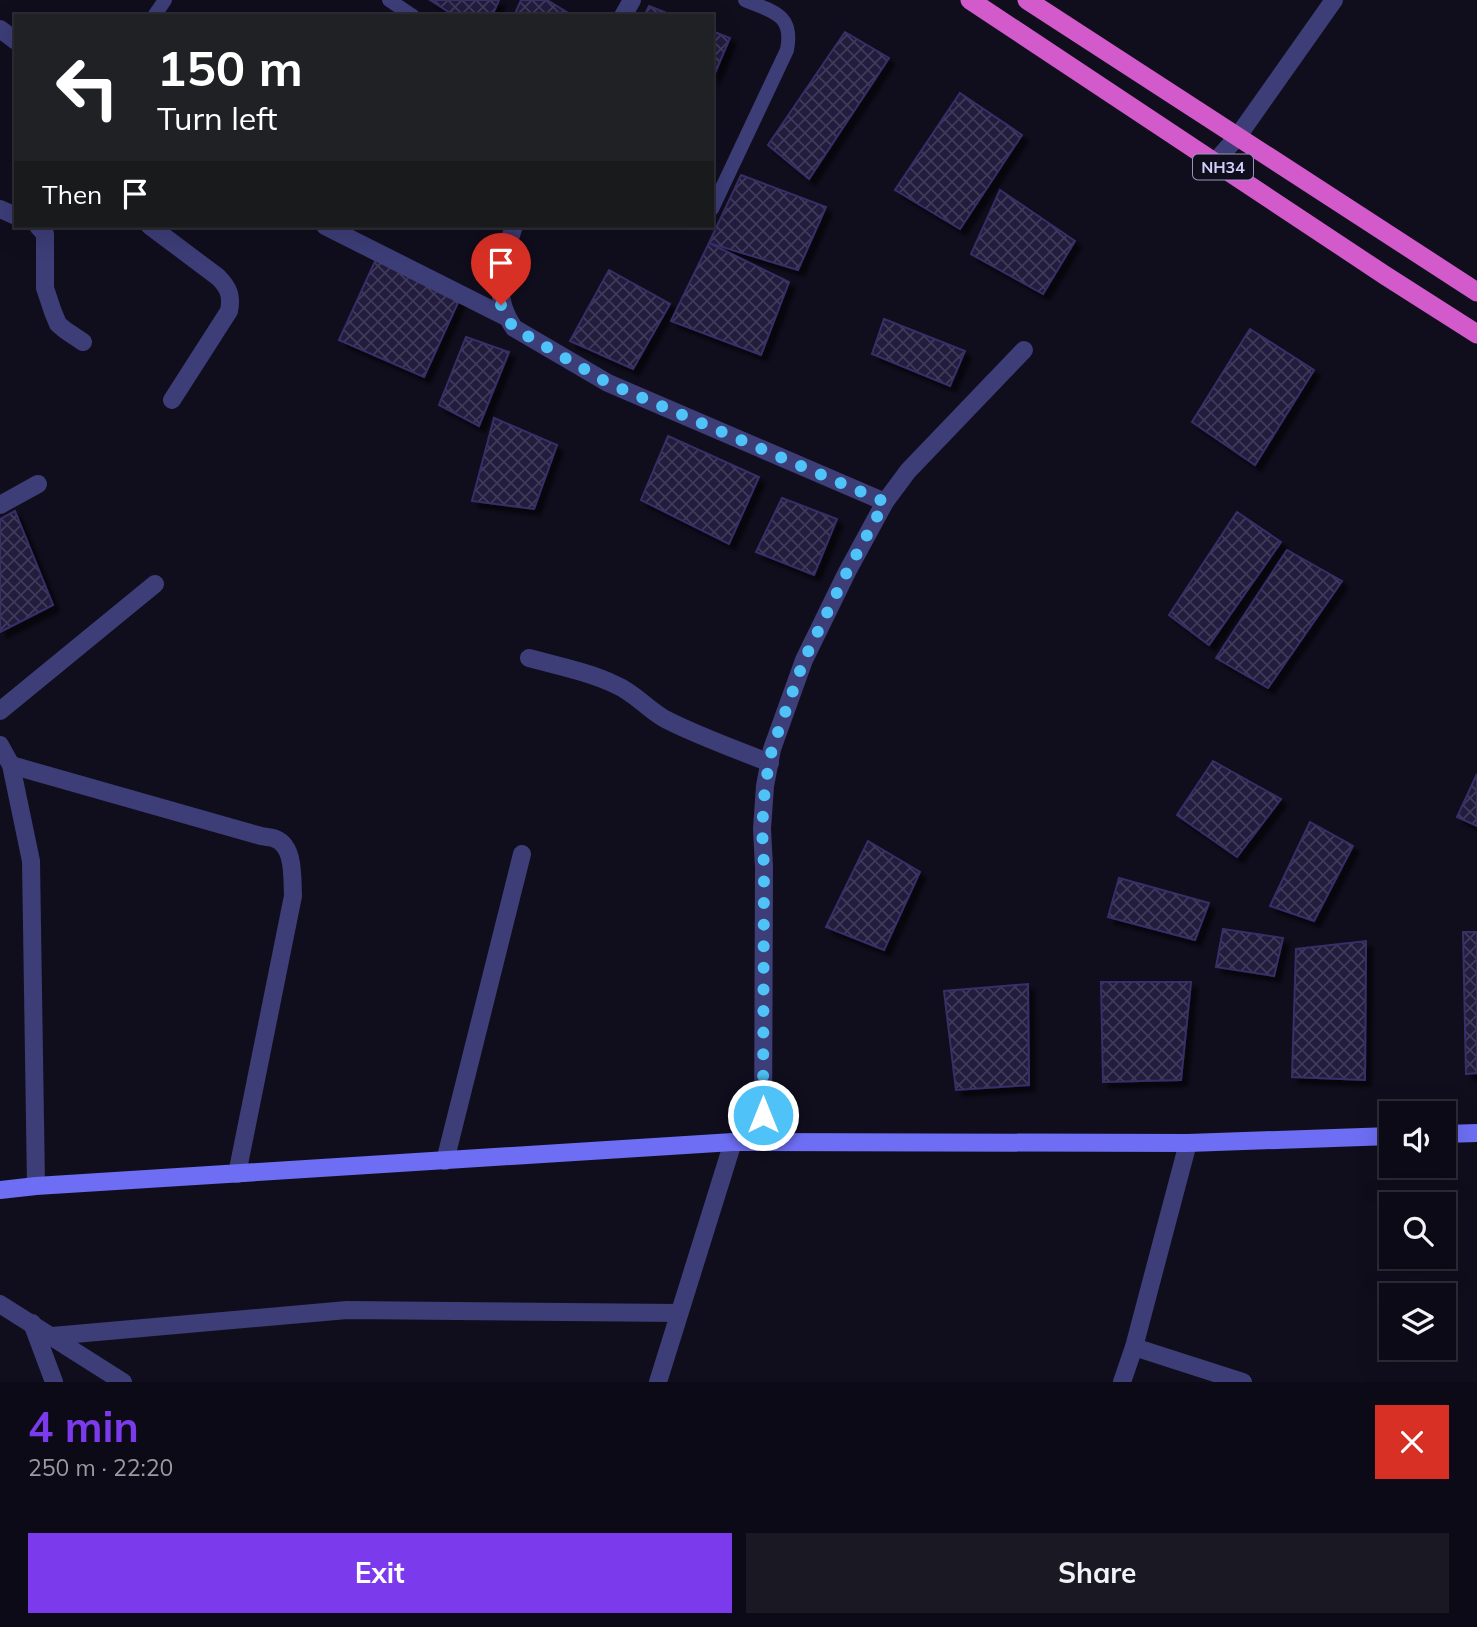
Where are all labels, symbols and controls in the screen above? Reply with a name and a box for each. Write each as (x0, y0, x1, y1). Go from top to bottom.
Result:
text: 150 m (157, 37, 303, 98)
icon: left (42, 42, 133, 133)
text: Turn left (157, 98, 277, 138)
road number: NH34 (1193, 154, 1253, 180)
icon: arrive (116, 175, 154, 213)
text: Then (42, 178, 102, 211)
pin (471, 233, 531, 305)
icon: arrive (482, 244, 520, 282)
position arrow (726, 1078, 800, 1152)
map controls (1379, 1101, 1456, 1360)
button: sound (1379, 1101, 1456, 1178)
button: search (1379, 1192, 1456, 1269)
button: layers (1379, 1283, 1456, 1360)
text: 4 min (28, 1400, 139, 1453)
button: close (1375, 1405, 1449, 1479)
text: 250 m · 22:20 (28, 1453, 173, 1482)
button: Exit (28, 1533, 732, 1613)
button: Share (746, 1533, 1449, 1613)

